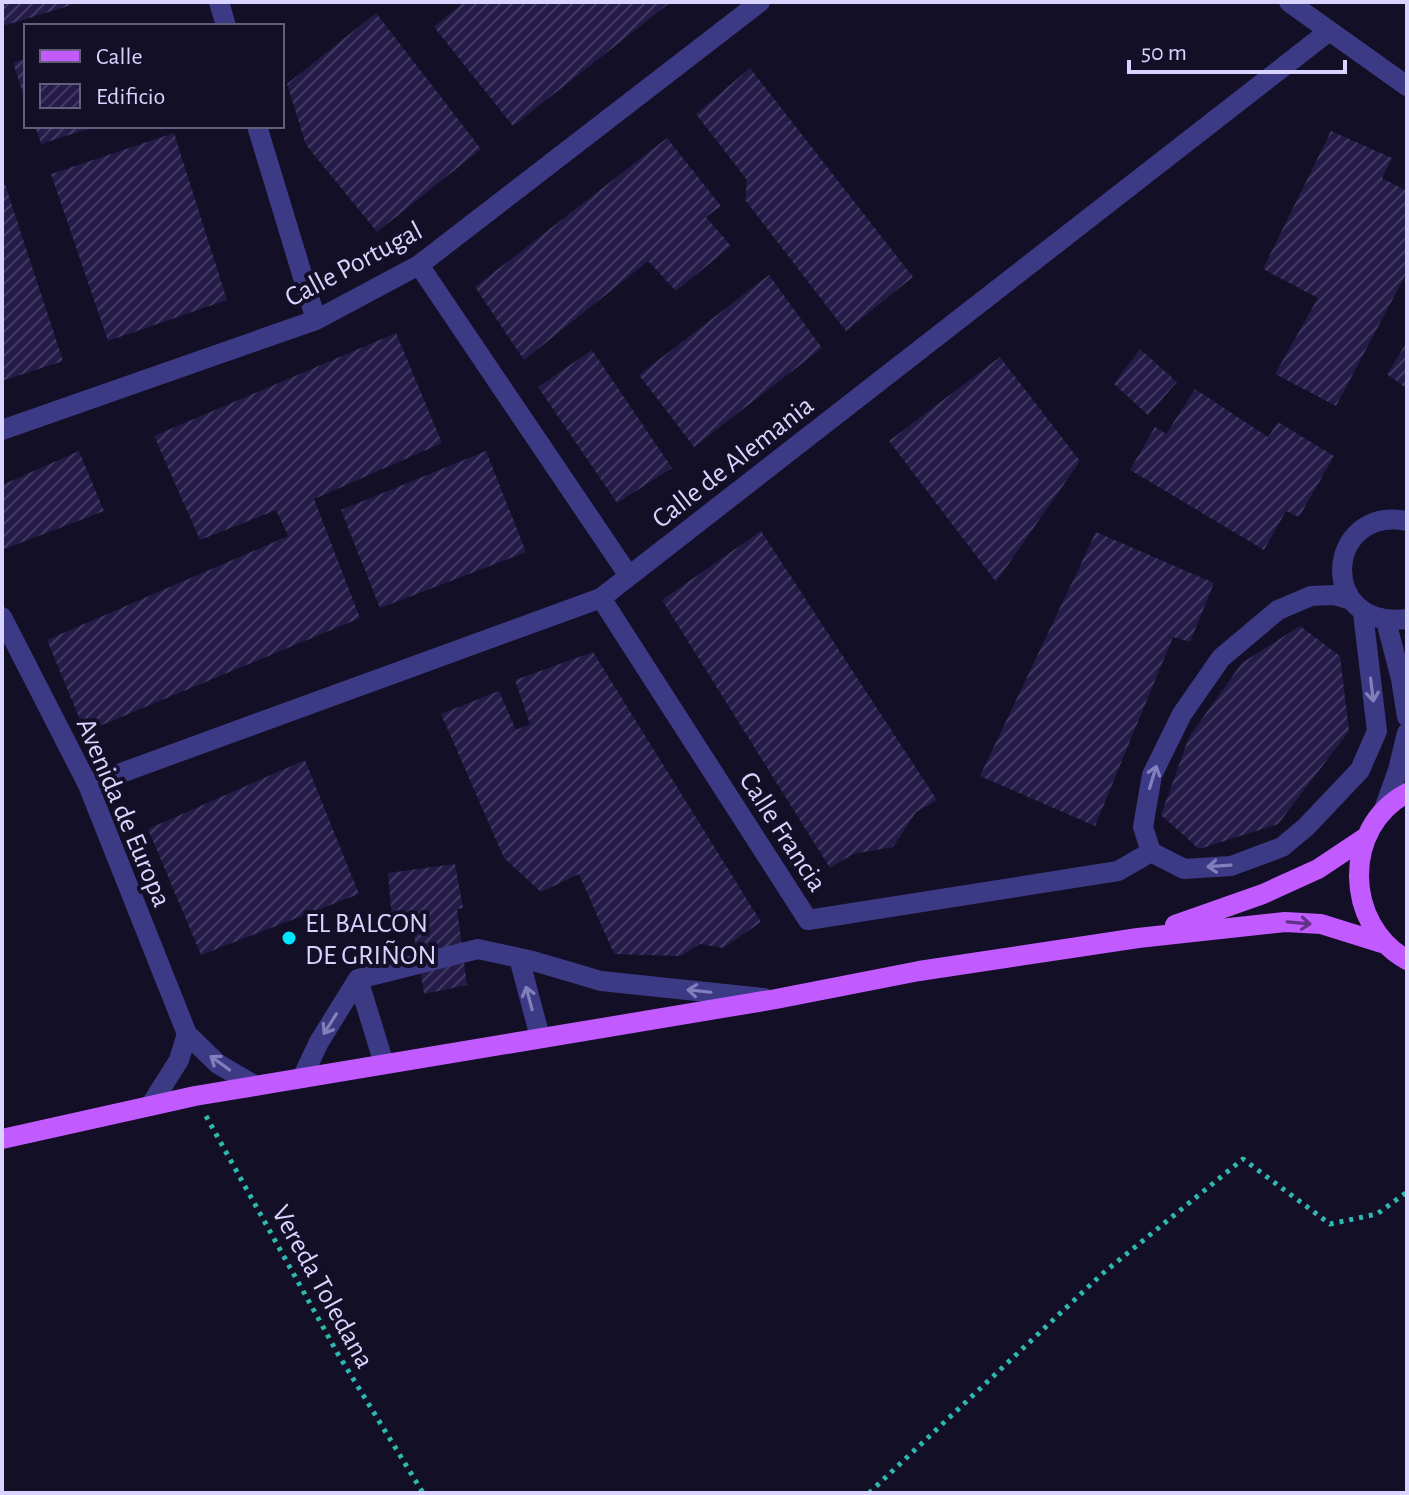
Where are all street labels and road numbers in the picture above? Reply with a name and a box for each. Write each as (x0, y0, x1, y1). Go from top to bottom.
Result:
street label: Calle Portugal (281, 217, 427, 313)
street label: Calle de Alemania (647, 391, 819, 534)
street label: Avenida de Europa (71, 714, 176, 911)
street label: Calle Francia (733, 767, 831, 897)
street label: Vereda Toledana (266, 1201, 379, 1373)

